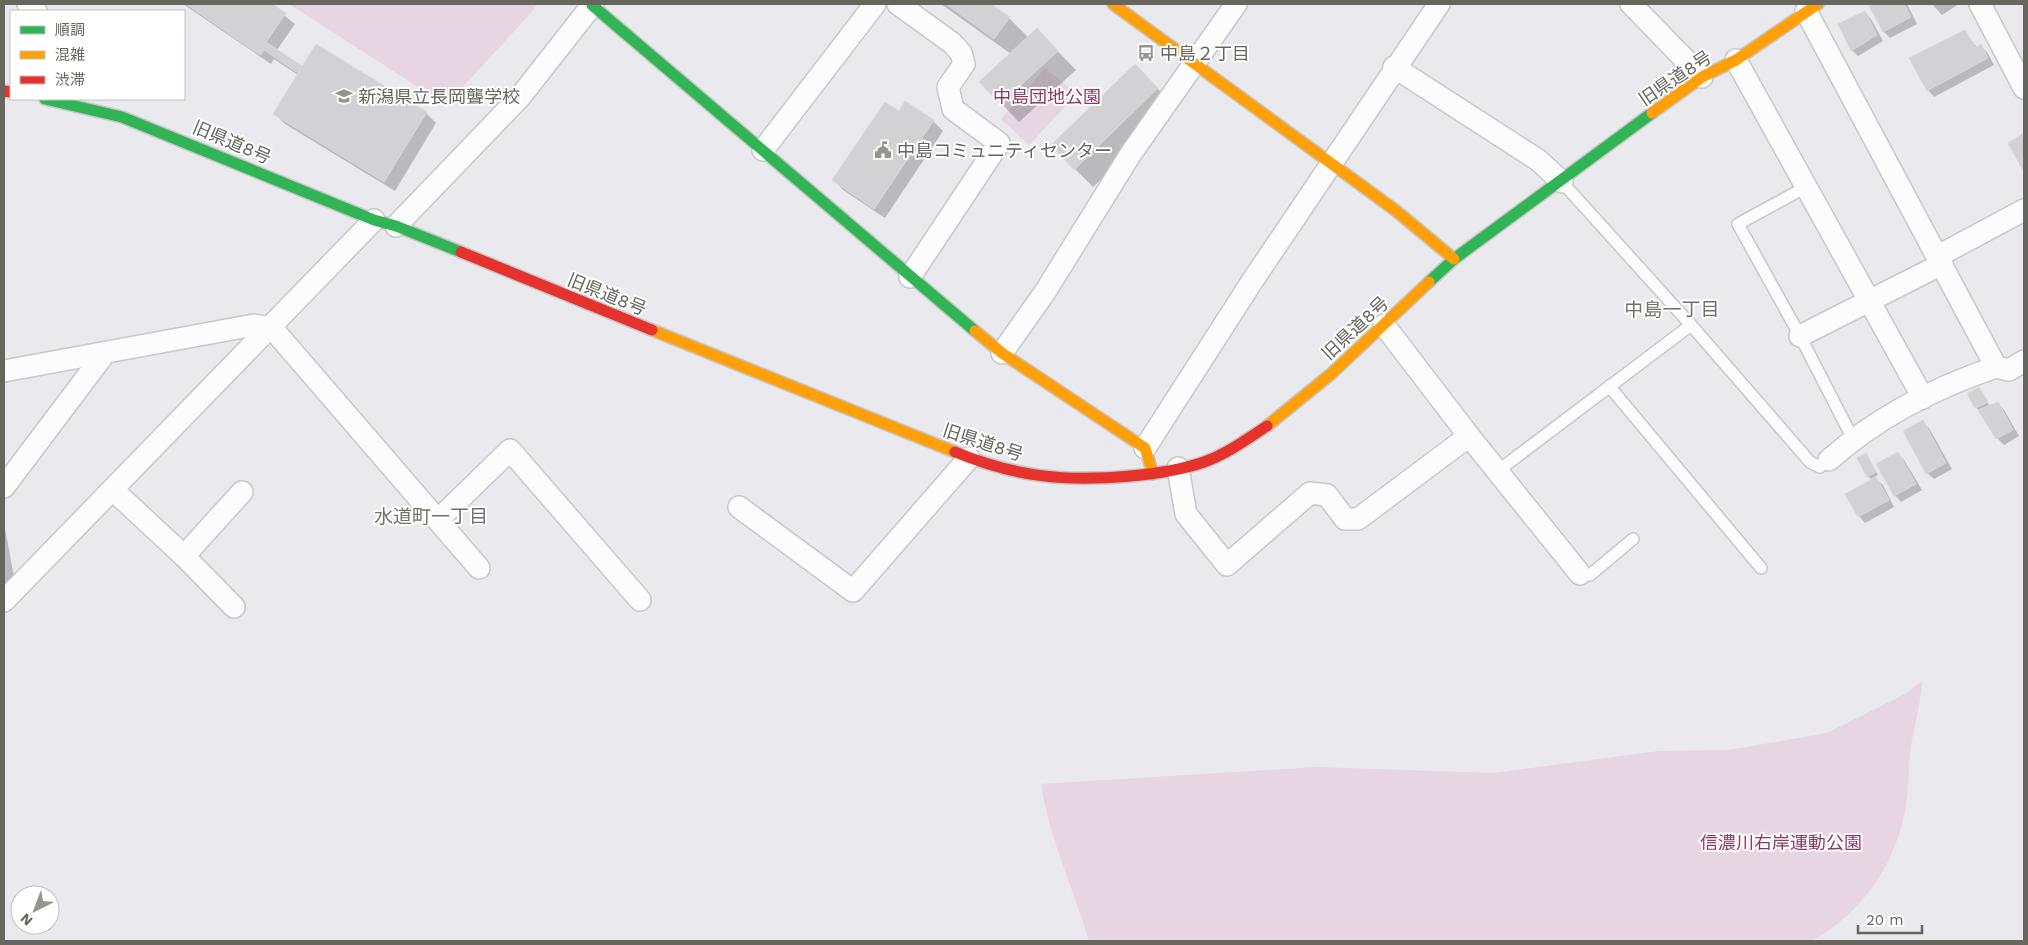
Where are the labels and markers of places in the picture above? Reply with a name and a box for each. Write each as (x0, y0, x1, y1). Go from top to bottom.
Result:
bus stop icon: 中島２丁目 (1136, 43, 1156, 63)
place label: 中島２丁目 (1160, 43, 1250, 64)
school or university icon: 新潟県立長岡聾学校 (334, 86, 354, 106)
place label: 新潟県立長岡聾学校 (358, 86, 520, 107)
public building icon: 中島コミュニティセンター (873, 140, 893, 160)
place label: 中島コミュニティセンター (897, 140, 1112, 161)

